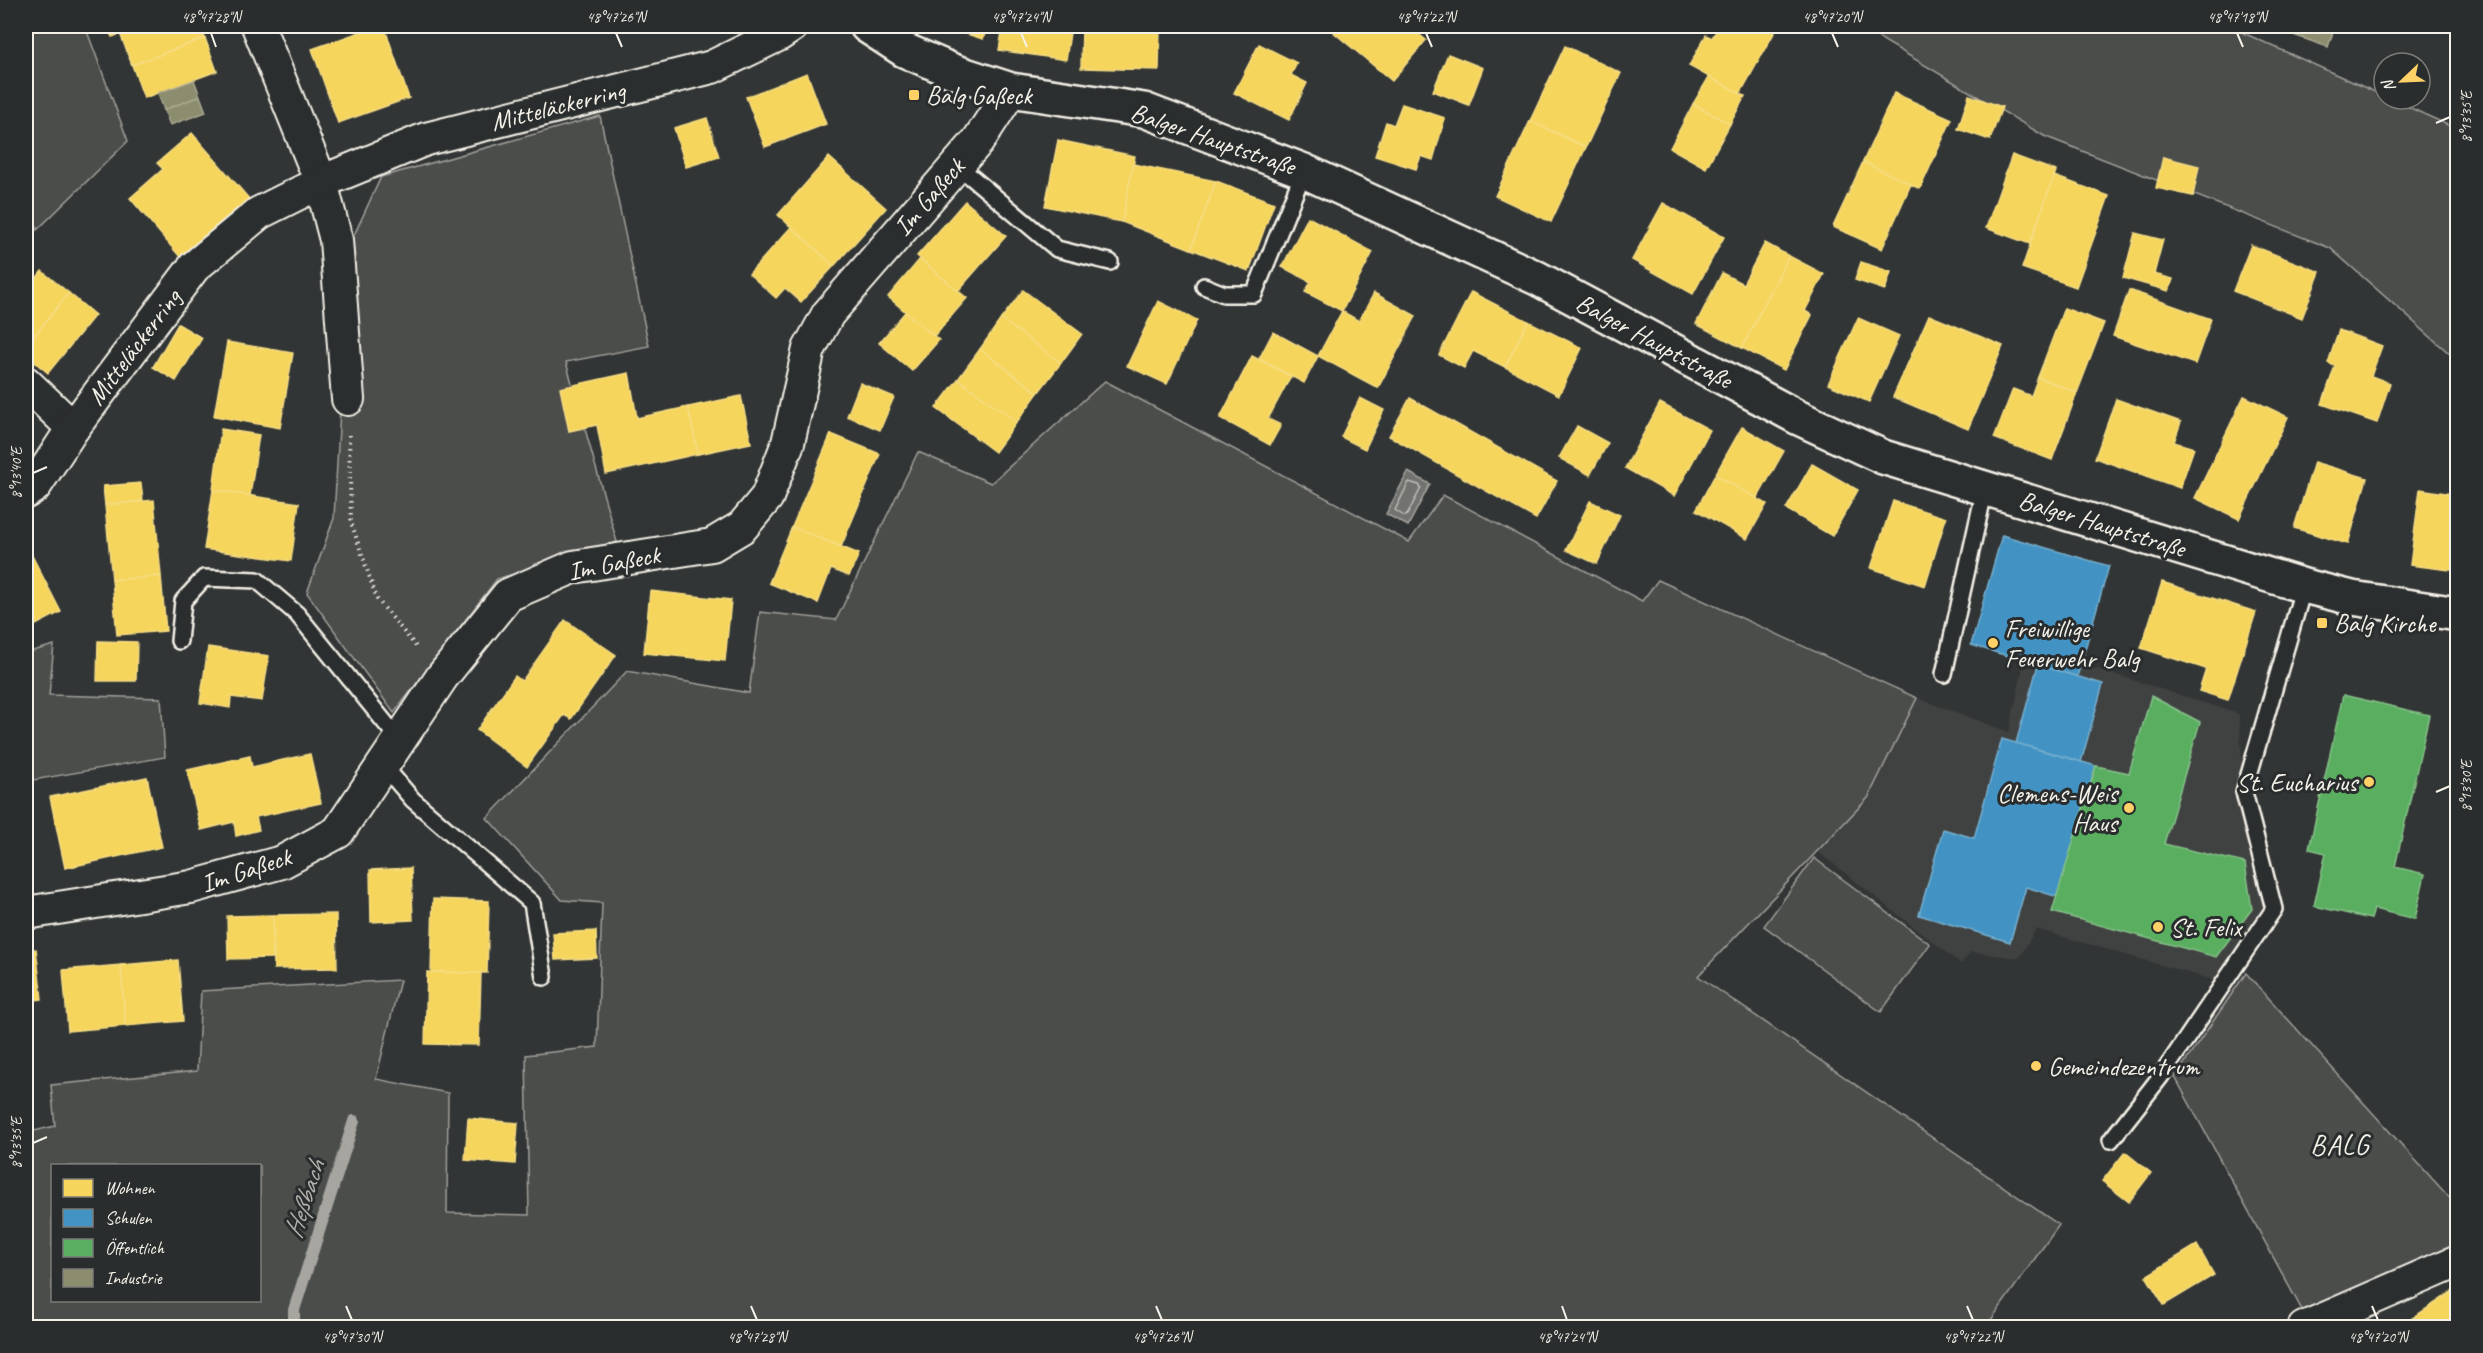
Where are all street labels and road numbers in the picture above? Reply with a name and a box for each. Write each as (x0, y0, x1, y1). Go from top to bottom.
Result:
street label: Mitteläckerring (488, 73, 630, 139)
street label: Balger Hauptstraße (1126, 95, 1302, 183)
street label: Im Gaßeck (886, 150, 973, 243)
street label: Mitteläckerring (80, 281, 189, 412)
street label: Balger Hauptstraße (1570, 286, 1740, 397)
street label: Balger Hauptstraße (2015, 483, 2192, 566)
street label: Im Gaßeck (565, 538, 664, 588)
street label: Im Gaßeck (197, 840, 297, 900)

